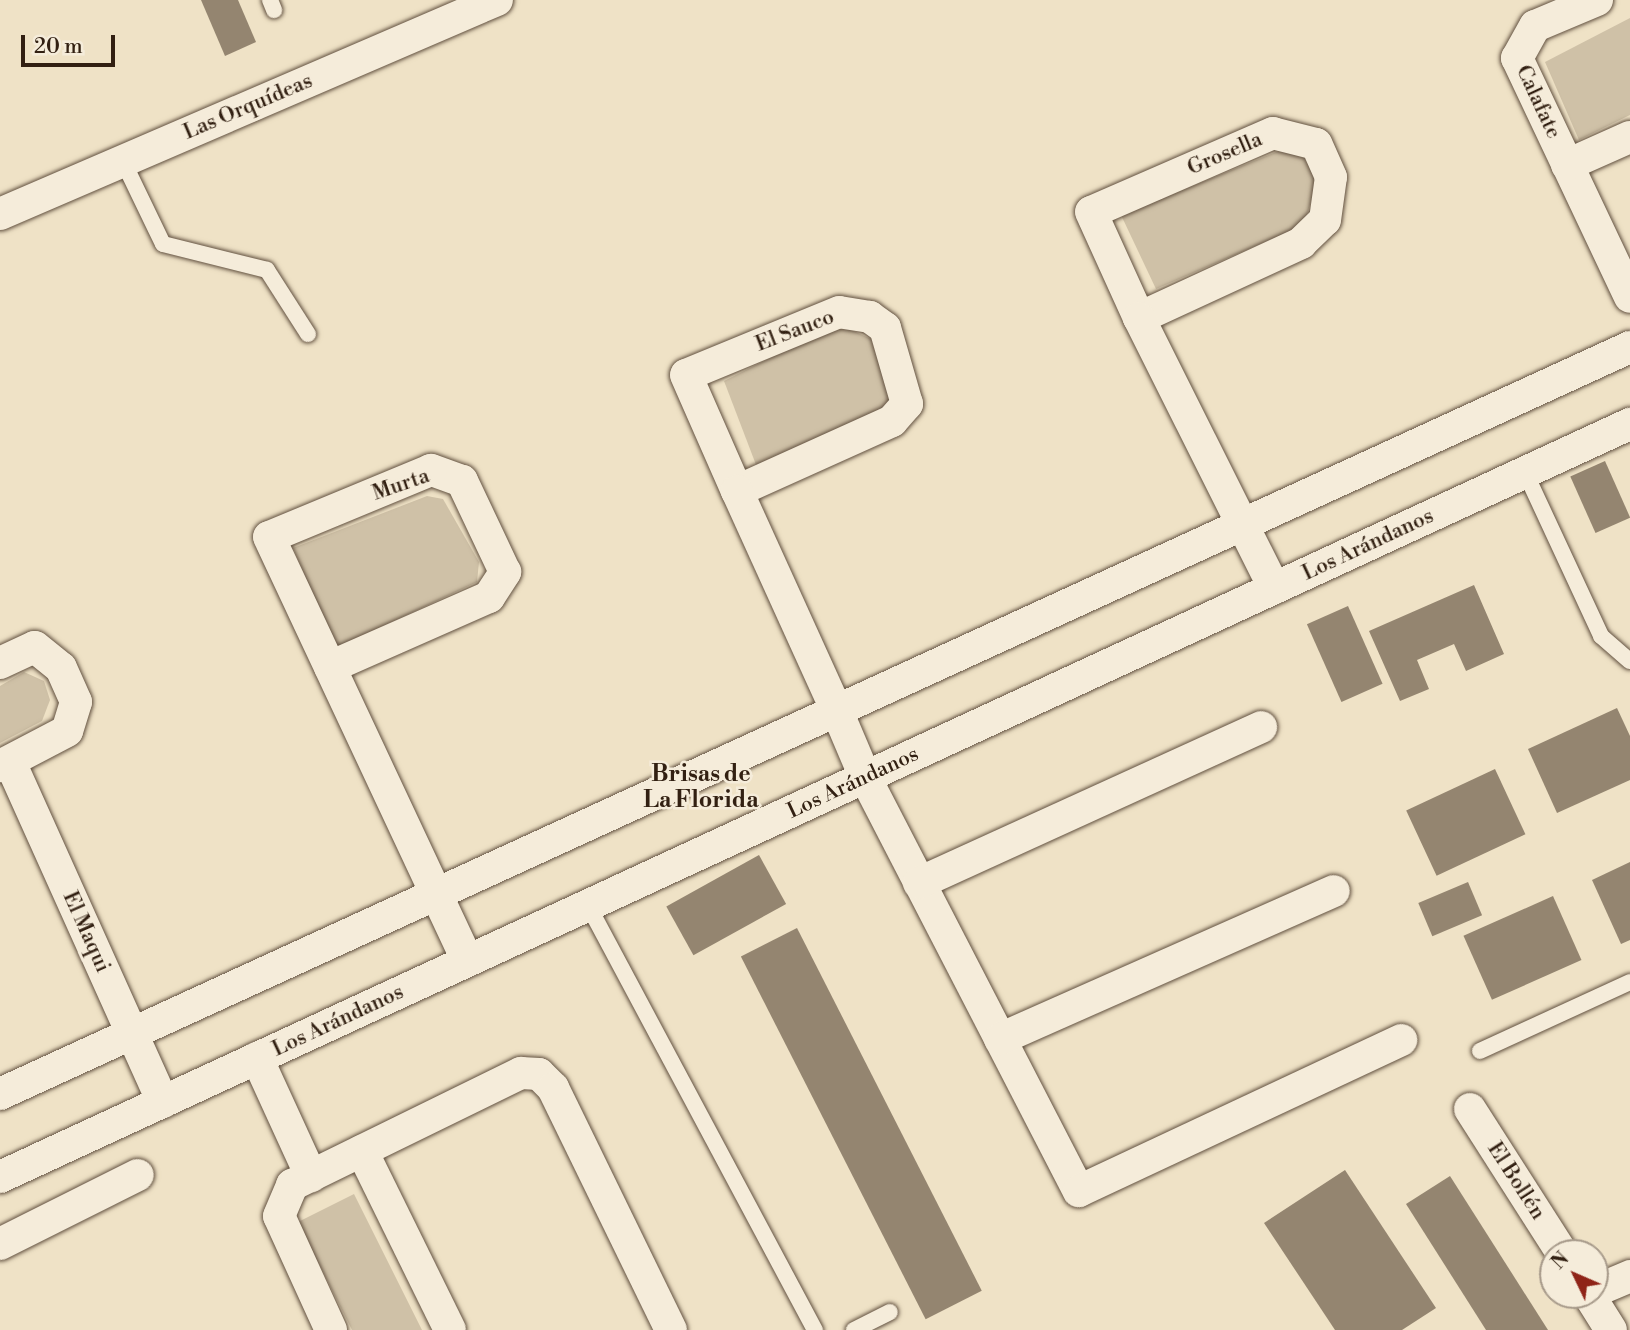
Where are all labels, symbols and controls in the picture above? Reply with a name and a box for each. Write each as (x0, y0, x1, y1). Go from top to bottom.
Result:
scale bar (24, 21, 119, 65)
text: 20 m (34, 34, 83, 60)
street label: Calafate (1510, 61, 1566, 143)
street label: Las Orquídeas (180, 69, 316, 145)
street label: Grosella (1184, 127, 1266, 181)
street label: El Sauco (752, 305, 838, 357)
street label: Murta (369, 464, 433, 506)
street label: Los Arándanos (1298, 504, 1438, 586)
street label: Los Arándanos (783, 742, 923, 824)
district label: Brisas de La Florida (643, 760, 759, 814)
street label: El Maqui (57, 888, 115, 976)
street label: Los Arándanos (268, 980, 408, 1062)
street label: El Bollén (1482, 1138, 1550, 1224)
north arrow (1539, 1239, 1609, 1309)
text: N (1546, 1247, 1574, 1275)

